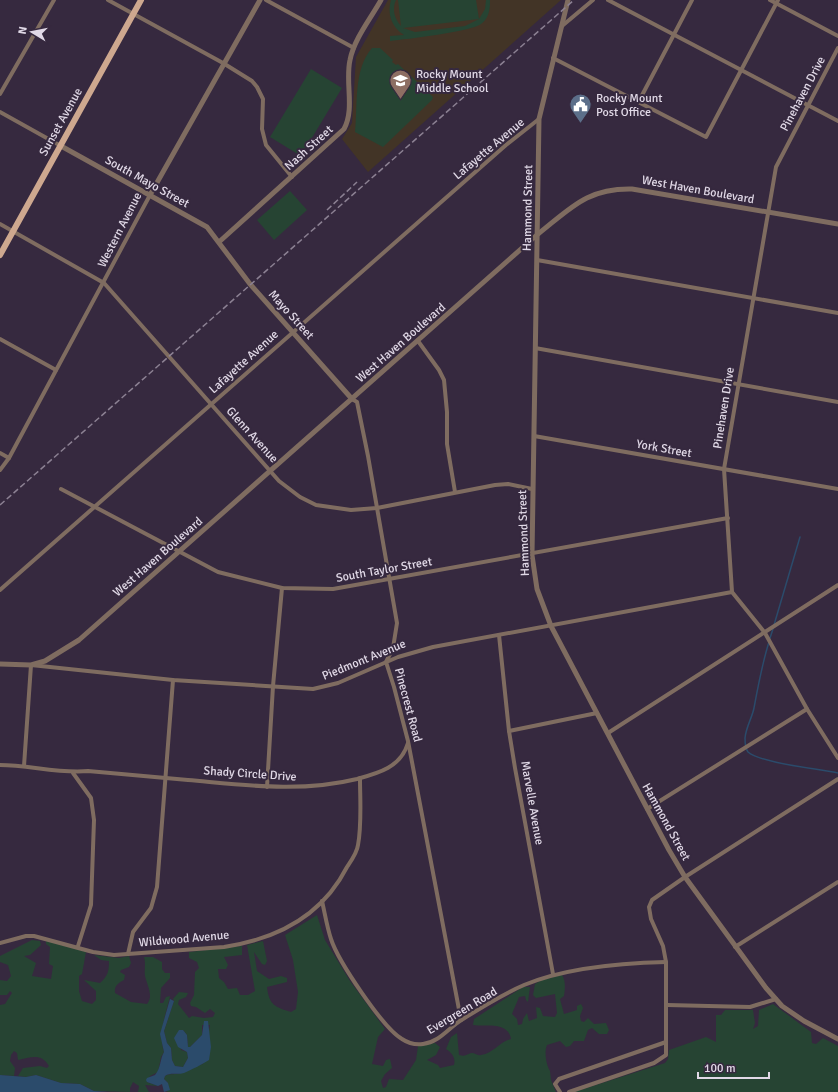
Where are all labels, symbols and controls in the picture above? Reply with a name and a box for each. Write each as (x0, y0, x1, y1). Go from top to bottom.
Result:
north arrow (12, 12, 52, 52)
text: N (16, 25, 30, 35)
street label: Pinehaven Drive (777, 54, 829, 134)
place label: Rocky Mount Middle School (416, 67, 489, 96)
school or university icon: Rocky Mount Middle School (388, 68, 414, 101)
street label: Sunset Avenue (36, 85, 86, 159)
place label: Rocky Mount Post Office (596, 91, 662, 120)
public building icon: Rocky Mount Post Office (567, 92, 593, 125)
street label: Lafayette Avenue (450, 115, 528, 183)
street label: Nash Street (282, 122, 336, 174)
street label: South Mayo Street (102, 153, 192, 211)
street label: Hammond Street (520, 165, 536, 251)
street label: West Haven Boulevard (641, 173, 755, 207)
street label: Western Avenue (95, 190, 145, 270)
street label: Mayo Street (265, 287, 317, 343)
street label: West Haven Boulevard (353, 300, 449, 386)
street label: Lafayette Avenue (206, 327, 282, 397)
street label: Pinehaven Drive (710, 366, 738, 450)
street label: Glenn Avenue (223, 404, 281, 466)
street label: York Street (635, 437, 693, 461)
street label: Hammond Street (515, 490, 533, 576)
street label: West Haven Boulevard (110, 514, 206, 600)
street label: South Taylor Street (335, 554, 433, 586)
street label: Piedmont Avenue (320, 636, 408, 684)
street label: Pinecrest Road (391, 666, 425, 744)
street label: Marvelle Avenue (517, 760, 547, 846)
street label: Shady Circle Drive (203, 763, 297, 785)
street label: Hammond Street (639, 781, 693, 863)
street label: Wildwood Avenue (138, 928, 230, 950)
street label: Evergreen Road (424, 984, 500, 1038)
scale bar (698, 1054, 769, 1080)
text: 100 m (704, 1061, 736, 1076)

